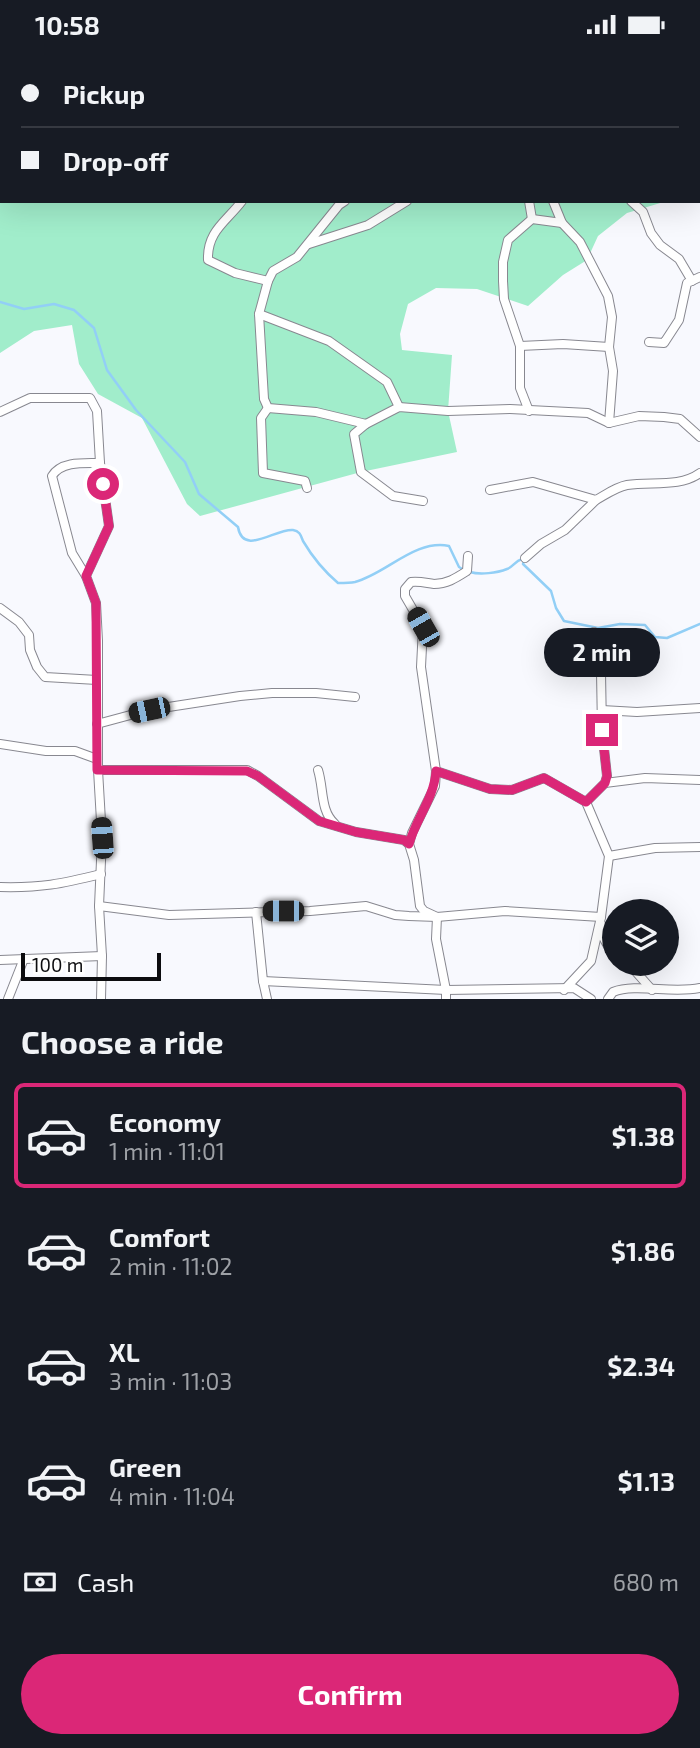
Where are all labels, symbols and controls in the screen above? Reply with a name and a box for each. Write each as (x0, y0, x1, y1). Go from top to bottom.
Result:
text: 10:58 (35, 9, 100, 40)
text: Pickup (63, 78, 145, 109)
text: Drop-off (63, 145, 168, 176)
route start (87, 468, 119, 500)
car (404, 604, 443, 650)
callout: 2 min (544, 629, 660, 677)
text: 2 min (573, 638, 631, 666)
car (127, 695, 172, 725)
route end (586, 714, 618, 746)
car (91, 816, 114, 860)
map controls (602, 899, 679, 976)
button: layers (602, 899, 679, 976)
car (263, 901, 305, 922)
scale bar (21, 950, 161, 982)
text: 100 m (32, 953, 83, 976)
text: Choose a ride (21, 1022, 224, 1060)
icon: car (25, 1104, 88, 1167)
text: Economy (109, 1106, 221, 1137)
text: $1.38 (611, 1120, 675, 1151)
text: 1 min · 11:01 (109, 1137, 225, 1165)
icon: car (25, 1219, 88, 1282)
text: Comfort (109, 1221, 210, 1252)
text: $1.86 (611, 1235, 675, 1266)
text: 2 min · 11:02 (109, 1252, 233, 1280)
icon: car (25, 1334, 88, 1397)
text: XL (109, 1336, 140, 1367)
text: $2.34 (607, 1350, 675, 1381)
text: 3 min · 11:03 (109, 1367, 232, 1395)
icon: car (25, 1449, 88, 1512)
text: Green (109, 1451, 182, 1482)
text: $1.13 (618, 1465, 675, 1496)
text: 4 min · 11:04 (109, 1482, 235, 1510)
icon: cash (21, 1563, 59, 1601)
text: Cash (77, 1566, 134, 1597)
text: 680 m (613, 1568, 679, 1596)
button: Confirm (21, 1654, 679, 1734)

